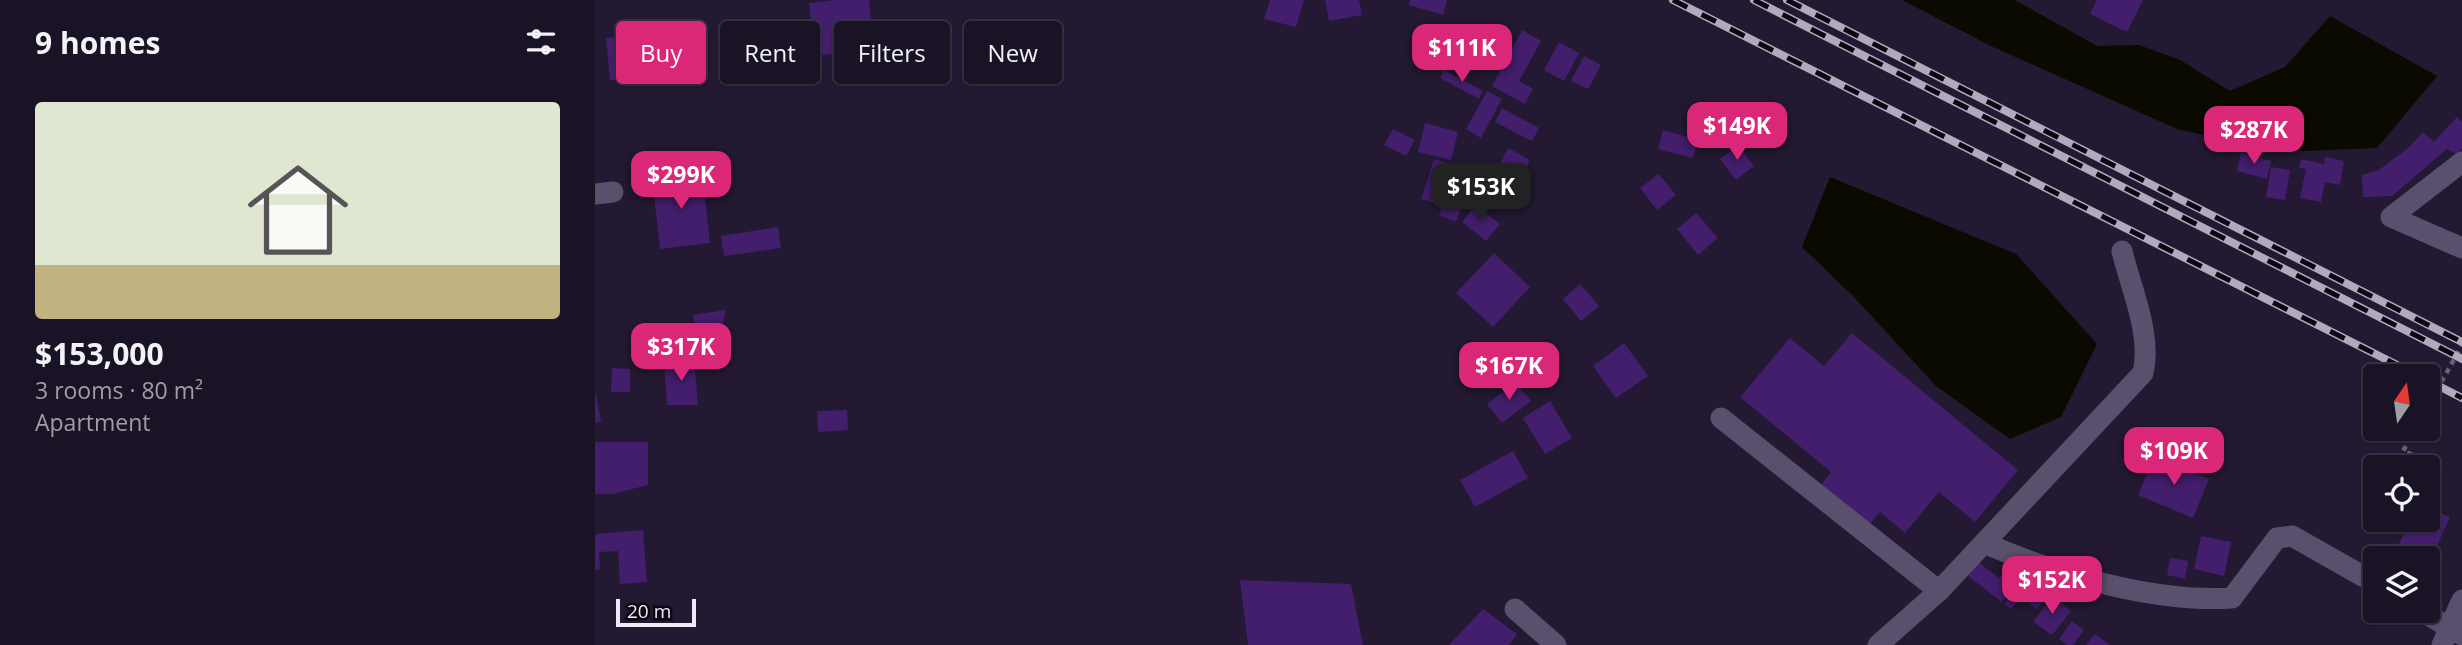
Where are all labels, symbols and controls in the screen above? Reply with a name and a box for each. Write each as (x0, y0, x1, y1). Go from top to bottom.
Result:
chip: Buy (616, 21, 706, 84)
chip: Rent (720, 21, 820, 84)
chip: Filters (834, 21, 950, 84)
chip: New (964, 21, 1062, 84)
text: 9 homes (35, 22, 160, 63)
icon: filters (522, 23, 560, 61)
pin: $111K (1413, 24, 1511, 84)
text: $111K (1428, 31, 1496, 63)
pin: $149K (1688, 102, 1786, 162)
pin: $287K (2205, 106, 2303, 166)
text: $149K (1703, 109, 1771, 141)
text: $287K (2220, 113, 2288, 145)
icon: home (235, 147, 361, 273)
pin: $299K (632, 152, 730, 211)
text: $299K (647, 158, 715, 190)
pin: $153K (1432, 164, 1530, 223)
text: $153K (1447, 170, 1515, 202)
pin: $317K (632, 324, 730, 383)
text: $317K (647, 330, 715, 362)
text: $153,000 (35, 333, 164, 374)
pin: $167K (1460, 342, 1558, 402)
text: $167K (1475, 349, 1543, 381)
north arrow (2363, 364, 2439, 441)
map controls (2363, 364, 2440, 623)
text: 3 rooms · 80 m² (35, 374, 203, 406)
text: Apartment (35, 406, 151, 438)
pin: $109K (2125, 428, 2223, 487)
text: $109K (2140, 434, 2208, 466)
button: locate (2363, 455, 2440, 532)
button: layers (2363, 546, 2440, 623)
pin: $152K (2003, 556, 2101, 616)
text: $152K (2018, 563, 2086, 595)
scale bar (616, 596, 697, 628)
text: 20 m (627, 598, 671, 624)

